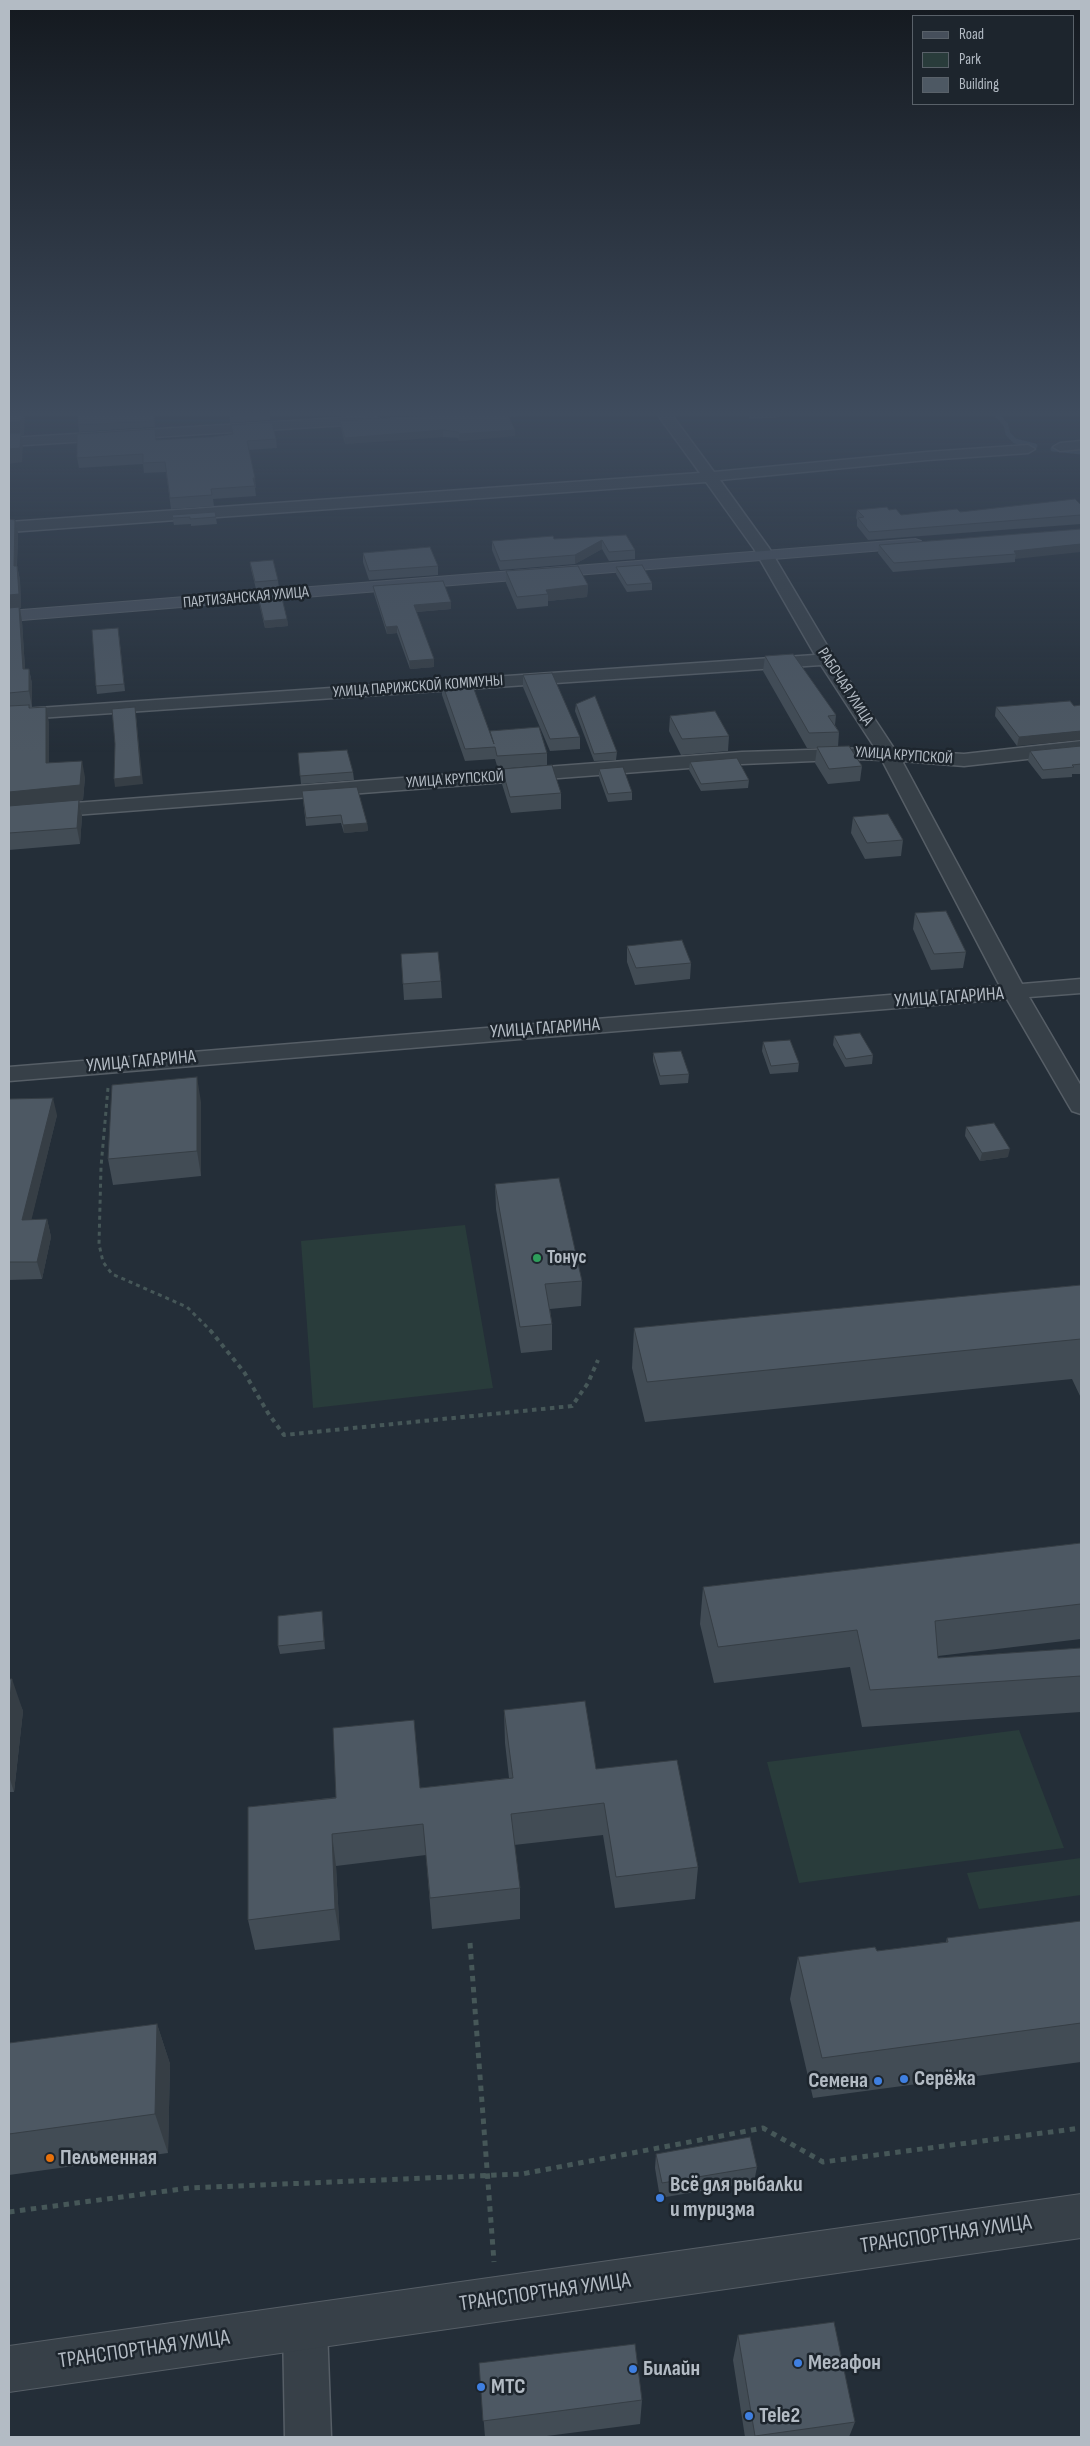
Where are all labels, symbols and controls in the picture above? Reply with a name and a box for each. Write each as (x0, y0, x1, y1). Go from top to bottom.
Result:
legend (912, 15, 1075, 105)
text: Road (959, 25, 984, 44)
text: Park (959, 50, 981, 69)
text: Building (959, 75, 999, 94)
street label: ПАРТИЗАНСКАЯ УЛИЦА (182, 583, 310, 613)
street label: РАБОЧАЯ УЛИЦА (813, 645, 877, 729)
street label: УЛИЦА ПАРИЖСКОЙ КОММУНЫ (332, 671, 504, 703)
street label: УЛИЦА КРУПСКОЙ (854, 743, 954, 769)
street label: УЛИЦА КРУПСКОЙ (405, 767, 505, 793)
street label: УЛИЦА ГАГАРИНА (893, 983, 1005, 1013)
street label: УЛИЦА ГАГАРИНА (489, 1014, 601, 1044)
street label: УЛИЦА ГАГАРИНА (85, 1046, 197, 1078)
place label: Тонус (547, 1247, 586, 1269)
marker: Тонус (531, 1252, 543, 1264)
place label: Серёжа (914, 2066, 976, 2092)
place label: Семена (808, 2068, 868, 2094)
marker: Серёжа (898, 2073, 910, 2085)
marker: Семена (872, 2075, 884, 2087)
place label: Пельменная (60, 2145, 157, 2171)
marker: Пельменная (44, 2152, 56, 2164)
place label: Всё для рыбалки и туризма (670, 2172, 803, 2224)
marker: Всё для рыбалки и туризма (654, 2192, 666, 2204)
street label: ТРАНСПОРТНАЯ УЛИЦА (859, 2210, 1033, 2260)
street label: ТРАНСПОРТНАЯ УЛИЦА (458, 2268, 632, 2318)
street label: ТРАНСПОРТНАЯ УЛИЦА (57, 2325, 231, 2375)
place label: Мегафон (808, 2350, 881, 2376)
place label: Билайн (643, 2356, 700, 2382)
marker: Мегафон (792, 2357, 804, 2369)
marker: Билайн (627, 2363, 639, 2375)
place label: МТС (491, 2374, 525, 2400)
marker: МТС (475, 2381, 487, 2393)
place label: Tele2 (759, 2403, 800, 2429)
marker: Tele2 (743, 2410, 755, 2422)

